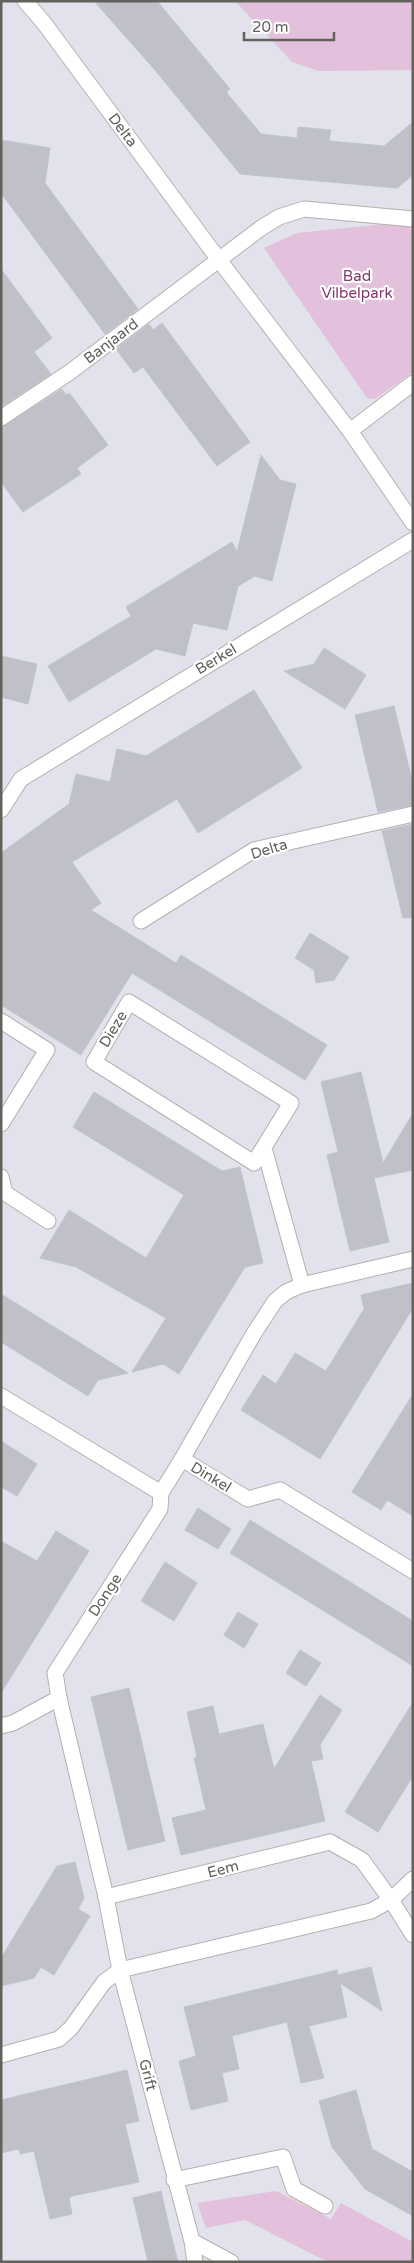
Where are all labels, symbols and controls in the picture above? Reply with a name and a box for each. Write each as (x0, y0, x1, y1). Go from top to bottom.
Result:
scale bar (244, 10, 334, 42)
text: 20 m (252, 18, 289, 36)
street label: Delta (105, 110, 141, 150)
park label: Bad Vilbelpark (321, 267, 393, 302)
street label: Banjaard (80, 315, 142, 367)
street label: Berkel (192, 640, 240, 678)
street label: Delta (248, 835, 290, 863)
street label: Dieze (95, 1008, 131, 1050)
street label: Dinkel (187, 1458, 235, 1496)
street label: Donge (85, 1570, 125, 1620)
street label: Eem (205, 1856, 241, 1882)
street label: Grift (135, 2057, 161, 2093)

